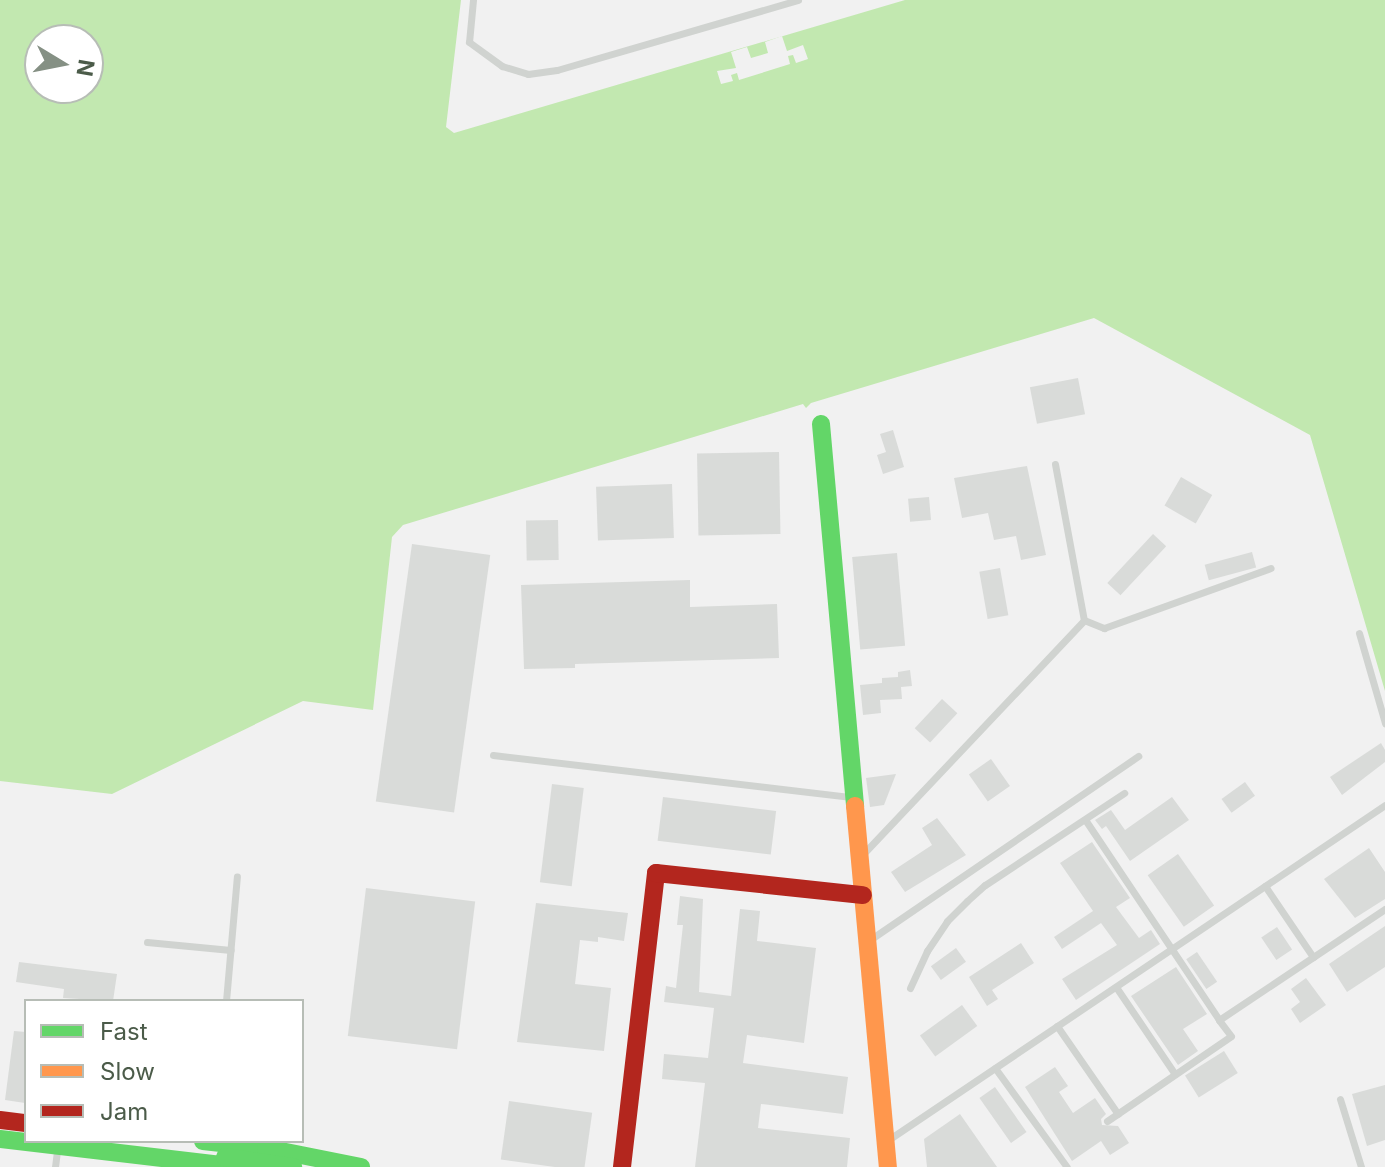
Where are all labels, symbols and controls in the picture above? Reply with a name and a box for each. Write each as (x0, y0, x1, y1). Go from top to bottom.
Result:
north arrow (24, 24, 104, 104)
text: N (71, 57, 100, 78)
legend (24, 999, 304, 1143)
text: Fast (100, 1017, 148, 1046)
text: Slow (100, 1057, 155, 1086)
text: Jam (100, 1097, 148, 1126)

